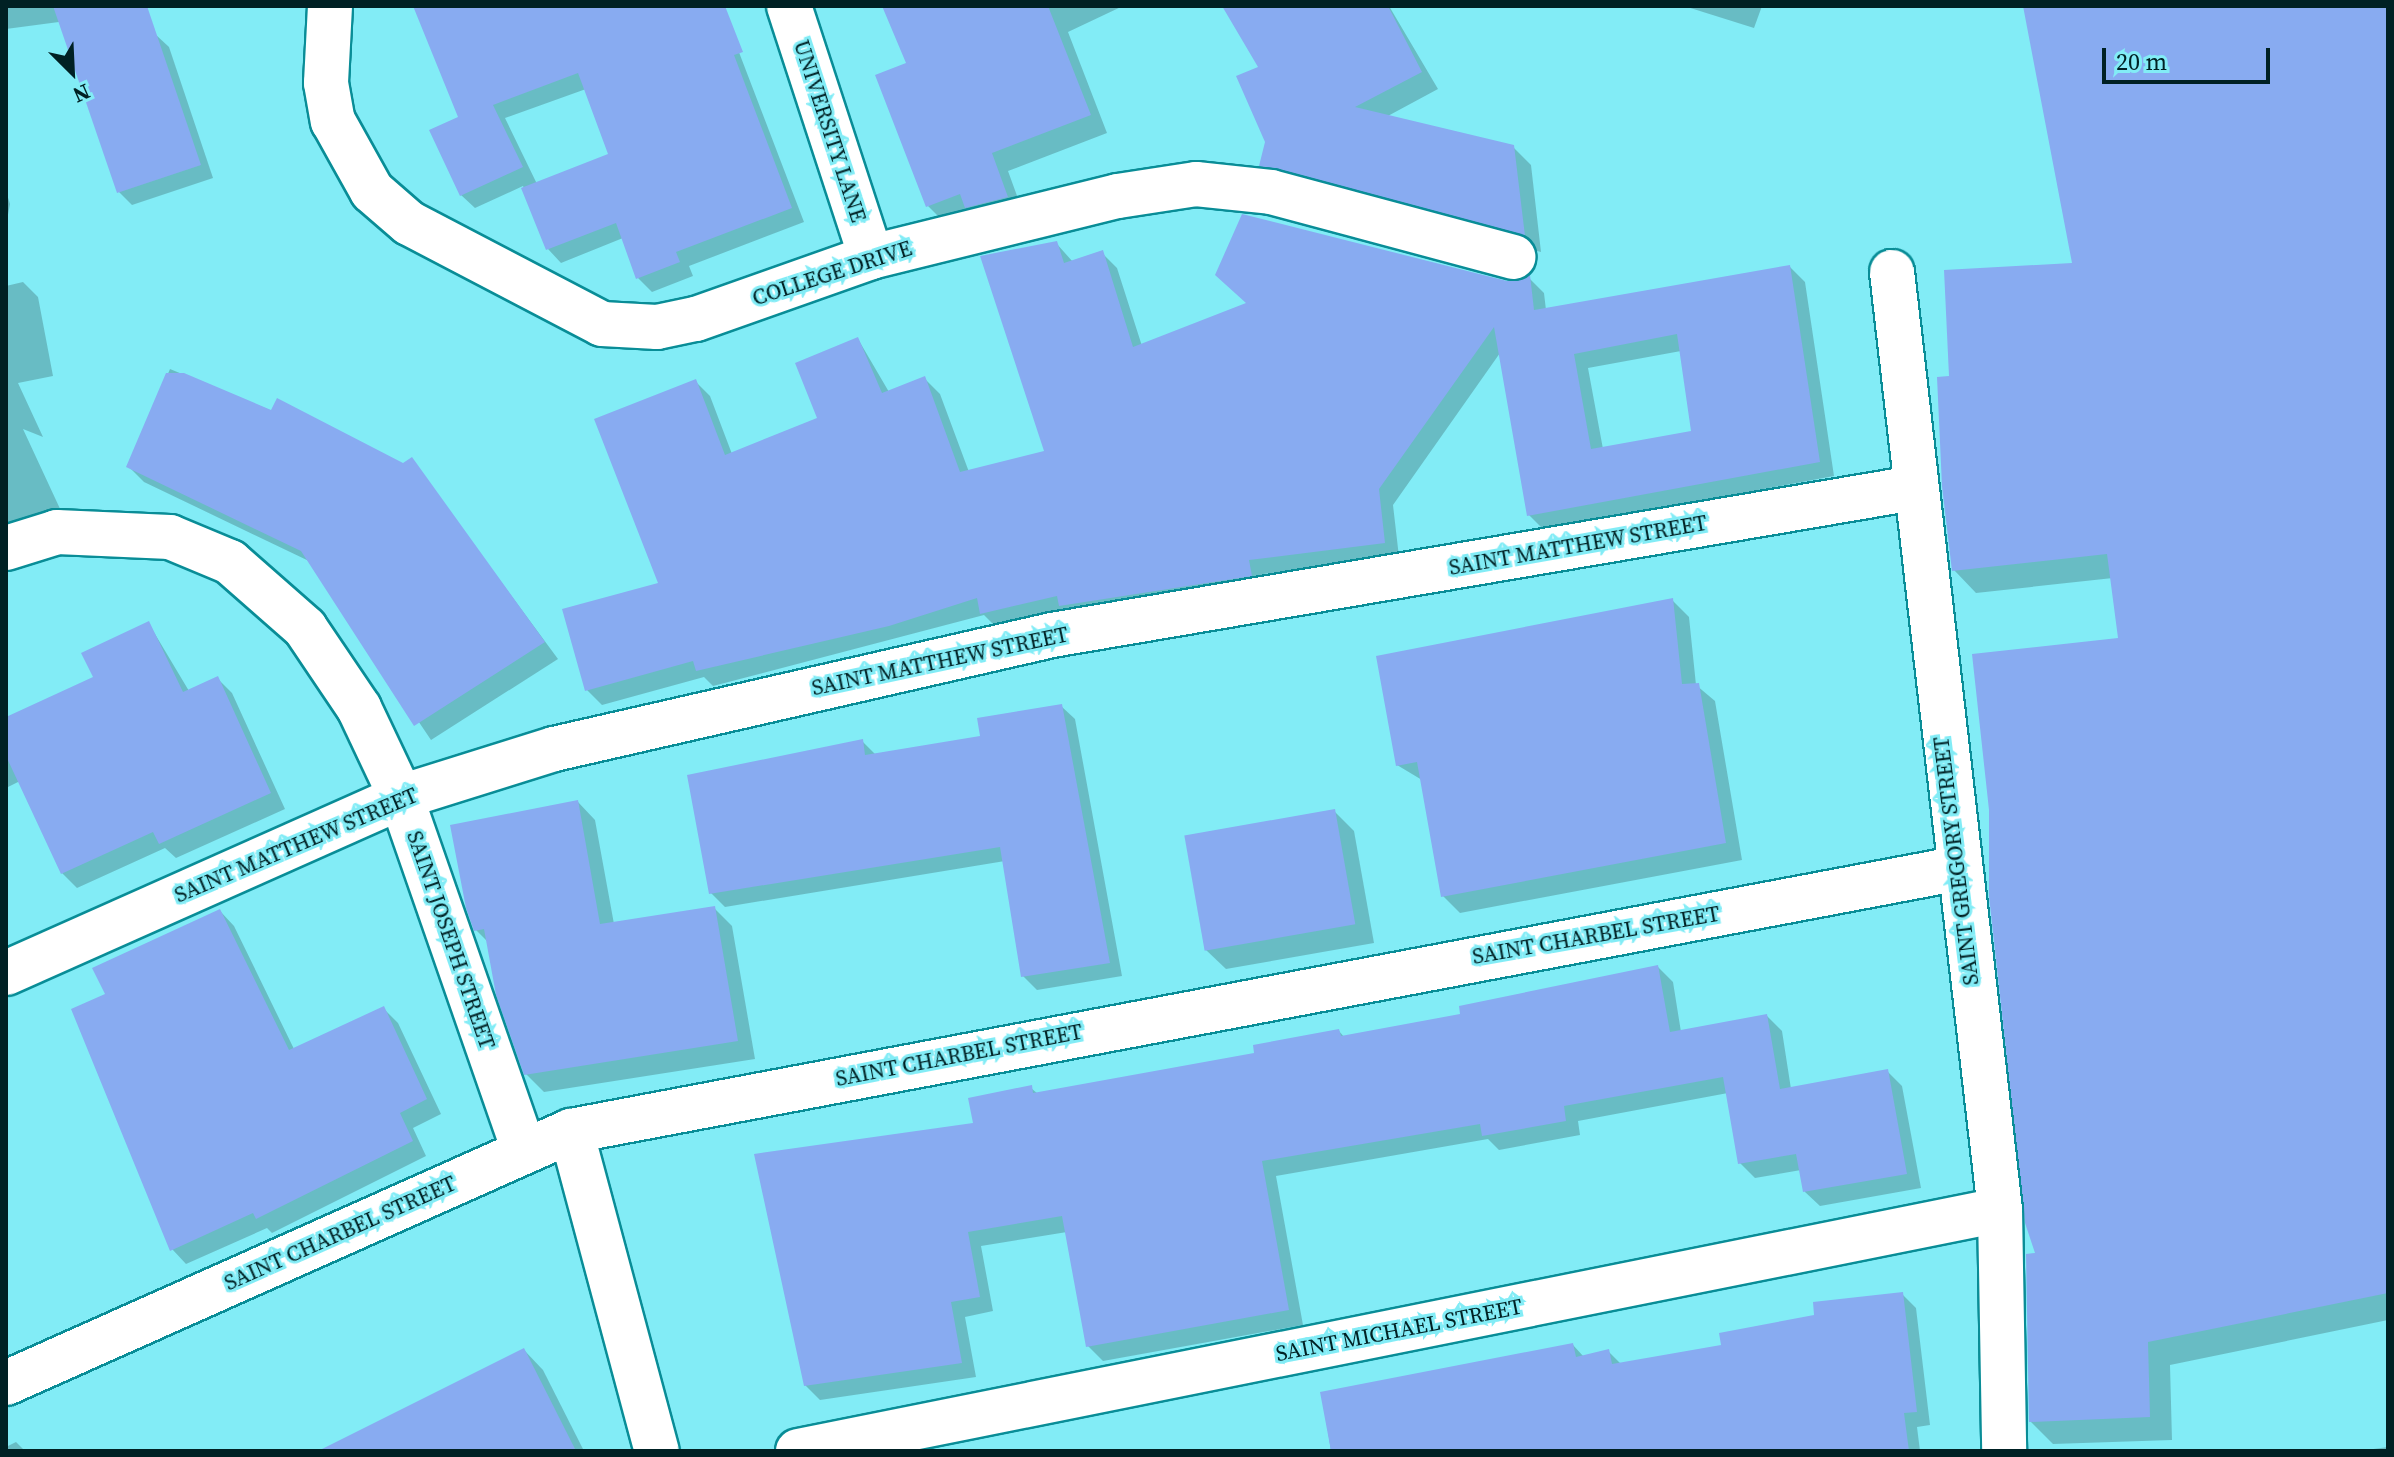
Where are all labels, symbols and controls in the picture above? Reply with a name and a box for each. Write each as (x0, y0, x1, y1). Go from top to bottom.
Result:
north arrow (32, 32, 112, 112)
scale bar (2106, 32, 2274, 82)
street label: UNIVERSITY LANE (788, 36, 872, 226)
text: 20 m (2116, 45, 2167, 78)
text: N (68, 77, 95, 111)
street label: COLLEGE DRIVE (749, 235, 915, 311)
street label: SAINT MATTHEW STREET (1446, 509, 1710, 581)
street label: SAINT MATTHEW STREET (809, 621, 1071, 701)
street label: SAINT GREGORY STREET (1928, 735, 1984, 987)
street label: SAINT MATTHEW STREET (170, 781, 422, 909)
street label: SAINT JOSEPH STREET (401, 827, 501, 1053)
street label: SAINT CHARBEL STREET (1470, 900, 1722, 970)
street label: SAINT CHARBEL STREET (833, 1018, 1085, 1092)
street label: SAINT CHARBEL STREET (220, 1170, 460, 1296)
street label: SAINT MICHAEL STREET (1273, 1293, 1525, 1367)

